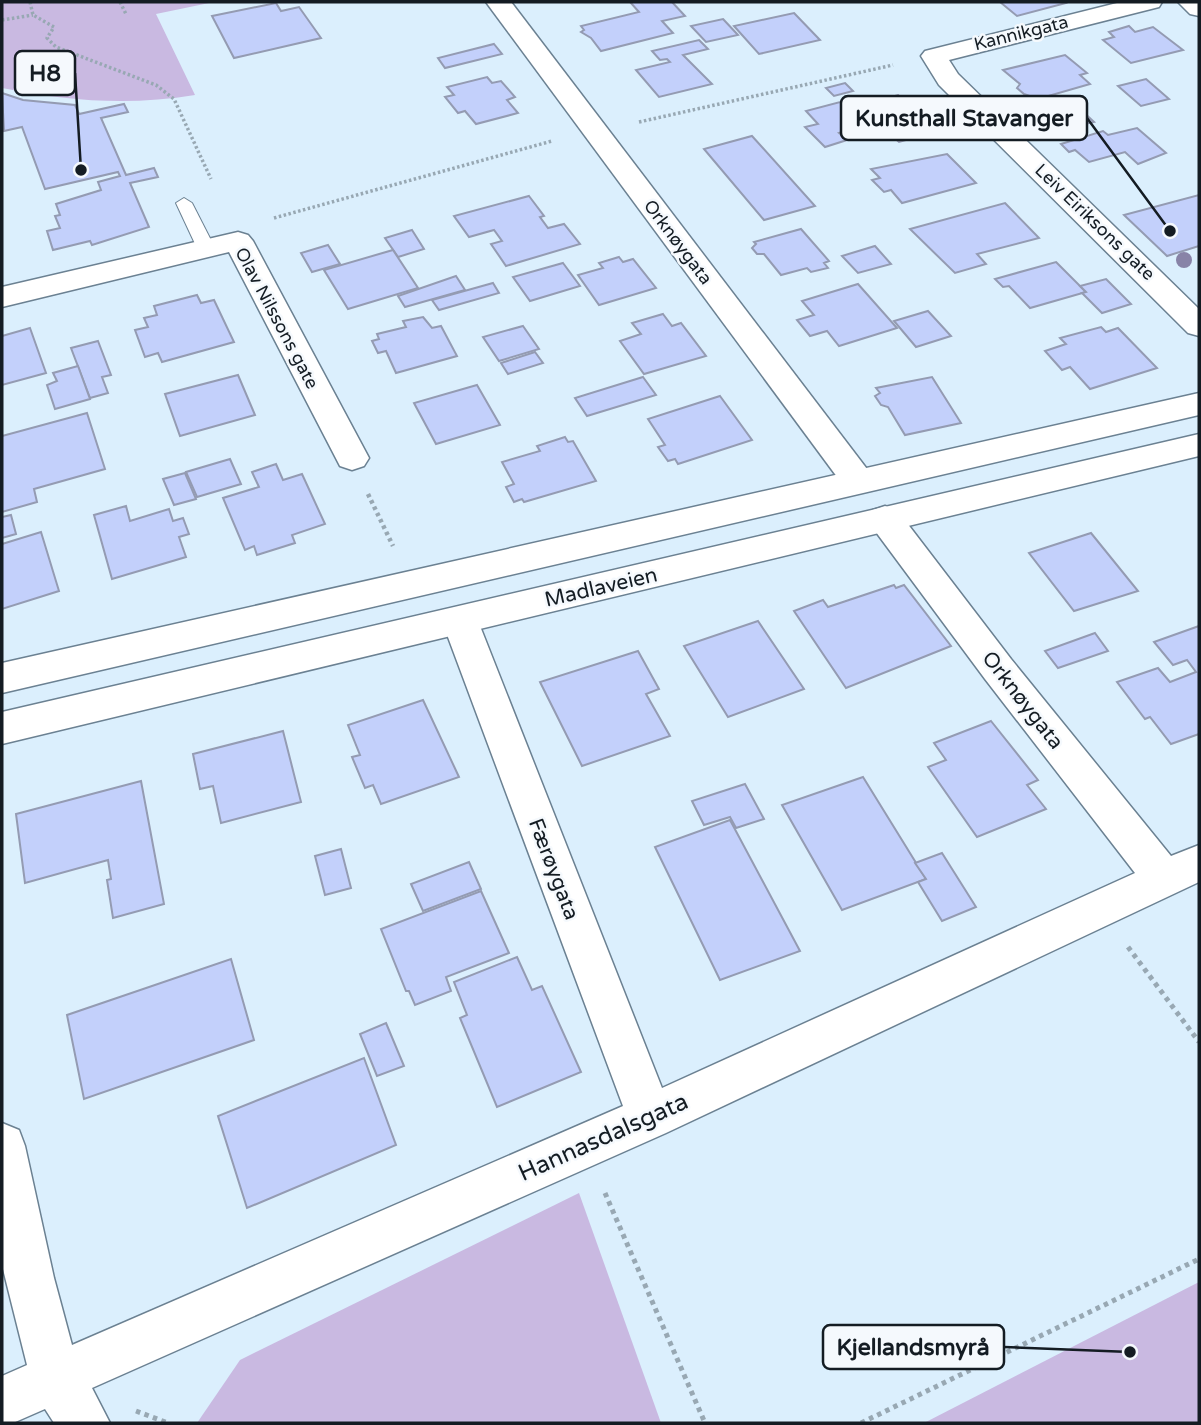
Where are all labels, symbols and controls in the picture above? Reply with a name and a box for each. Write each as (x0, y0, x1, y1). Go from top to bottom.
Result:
street label: Kannikgata (972, 11, 1070, 55)
callout: H8 (15, 51, 75, 95)
text: H8 (29, 60, 61, 88)
callout: Kunsthall Stavanger (841, 96, 1087, 140)
text: Kunsthall Stavanger (855, 105, 1074, 133)
street label: Leiv Eiriksons gate (1030, 159, 1160, 285)
street label: Orknøygata (639, 195, 717, 289)
street label: Olav Nilssons gate (230, 243, 324, 393)
street label: Madlaveien (542, 562, 660, 613)
street label: Orknøygata (977, 646, 1069, 754)
street label: Færøygata (523, 815, 584, 923)
street label: Hannasdalsgata (514, 1087, 693, 1188)
callout: Kjellandsmyrå (823, 1325, 1004, 1369)
text: Kjellandsmyrå (836, 1334, 990, 1362)

